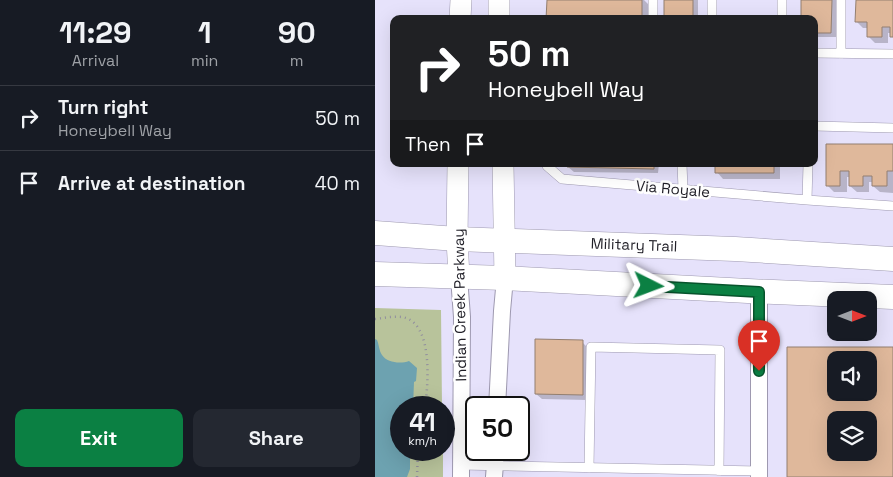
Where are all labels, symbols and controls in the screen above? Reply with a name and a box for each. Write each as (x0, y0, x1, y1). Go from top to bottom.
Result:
text: 11:29 (59, 13, 132, 52)
text: 1 (198, 13, 211, 52)
text: 90 (278, 13, 316, 52)
text: 50 m (488, 32, 570, 76)
icon: right (405, 35, 470, 100)
text: Arrival (72, 50, 119, 71)
text: min (191, 50, 218, 71)
text: m (290, 50, 304, 71)
text: Honeybell Way (488, 75, 644, 103)
text: Turn right (58, 95, 148, 120)
icon: right (15, 104, 43, 132)
text: 50 m (315, 106, 360, 131)
text: Honeybell Way (58, 120, 172, 141)
icon: arrive (461, 130, 489, 158)
text: Then (405, 132, 451, 157)
icon: arrive (15, 169, 43, 197)
text: Arrive at destination (58, 171, 246, 196)
text: 40 m (315, 171, 360, 196)
street label: Via Royale (635, 176, 711, 201)
street label: Indian Creek Parkway (449, 228, 470, 382)
street label: Military Trail (590, 233, 678, 256)
position arrow (622, 259, 674, 311)
north arrow (827, 291, 877, 341)
map controls (827, 291, 877, 461)
pin (738, 320, 780, 371)
icon: arrive (745, 327, 773, 355)
button: sound (827, 351, 877, 401)
speed limit sign: 50 (465, 396, 530, 461)
text: 41 (409, 406, 436, 438)
button: Exit (15, 409, 183, 467)
button: Share (193, 409, 360, 467)
button: layers (827, 411, 877, 461)
text: km/h (408, 433, 437, 449)

